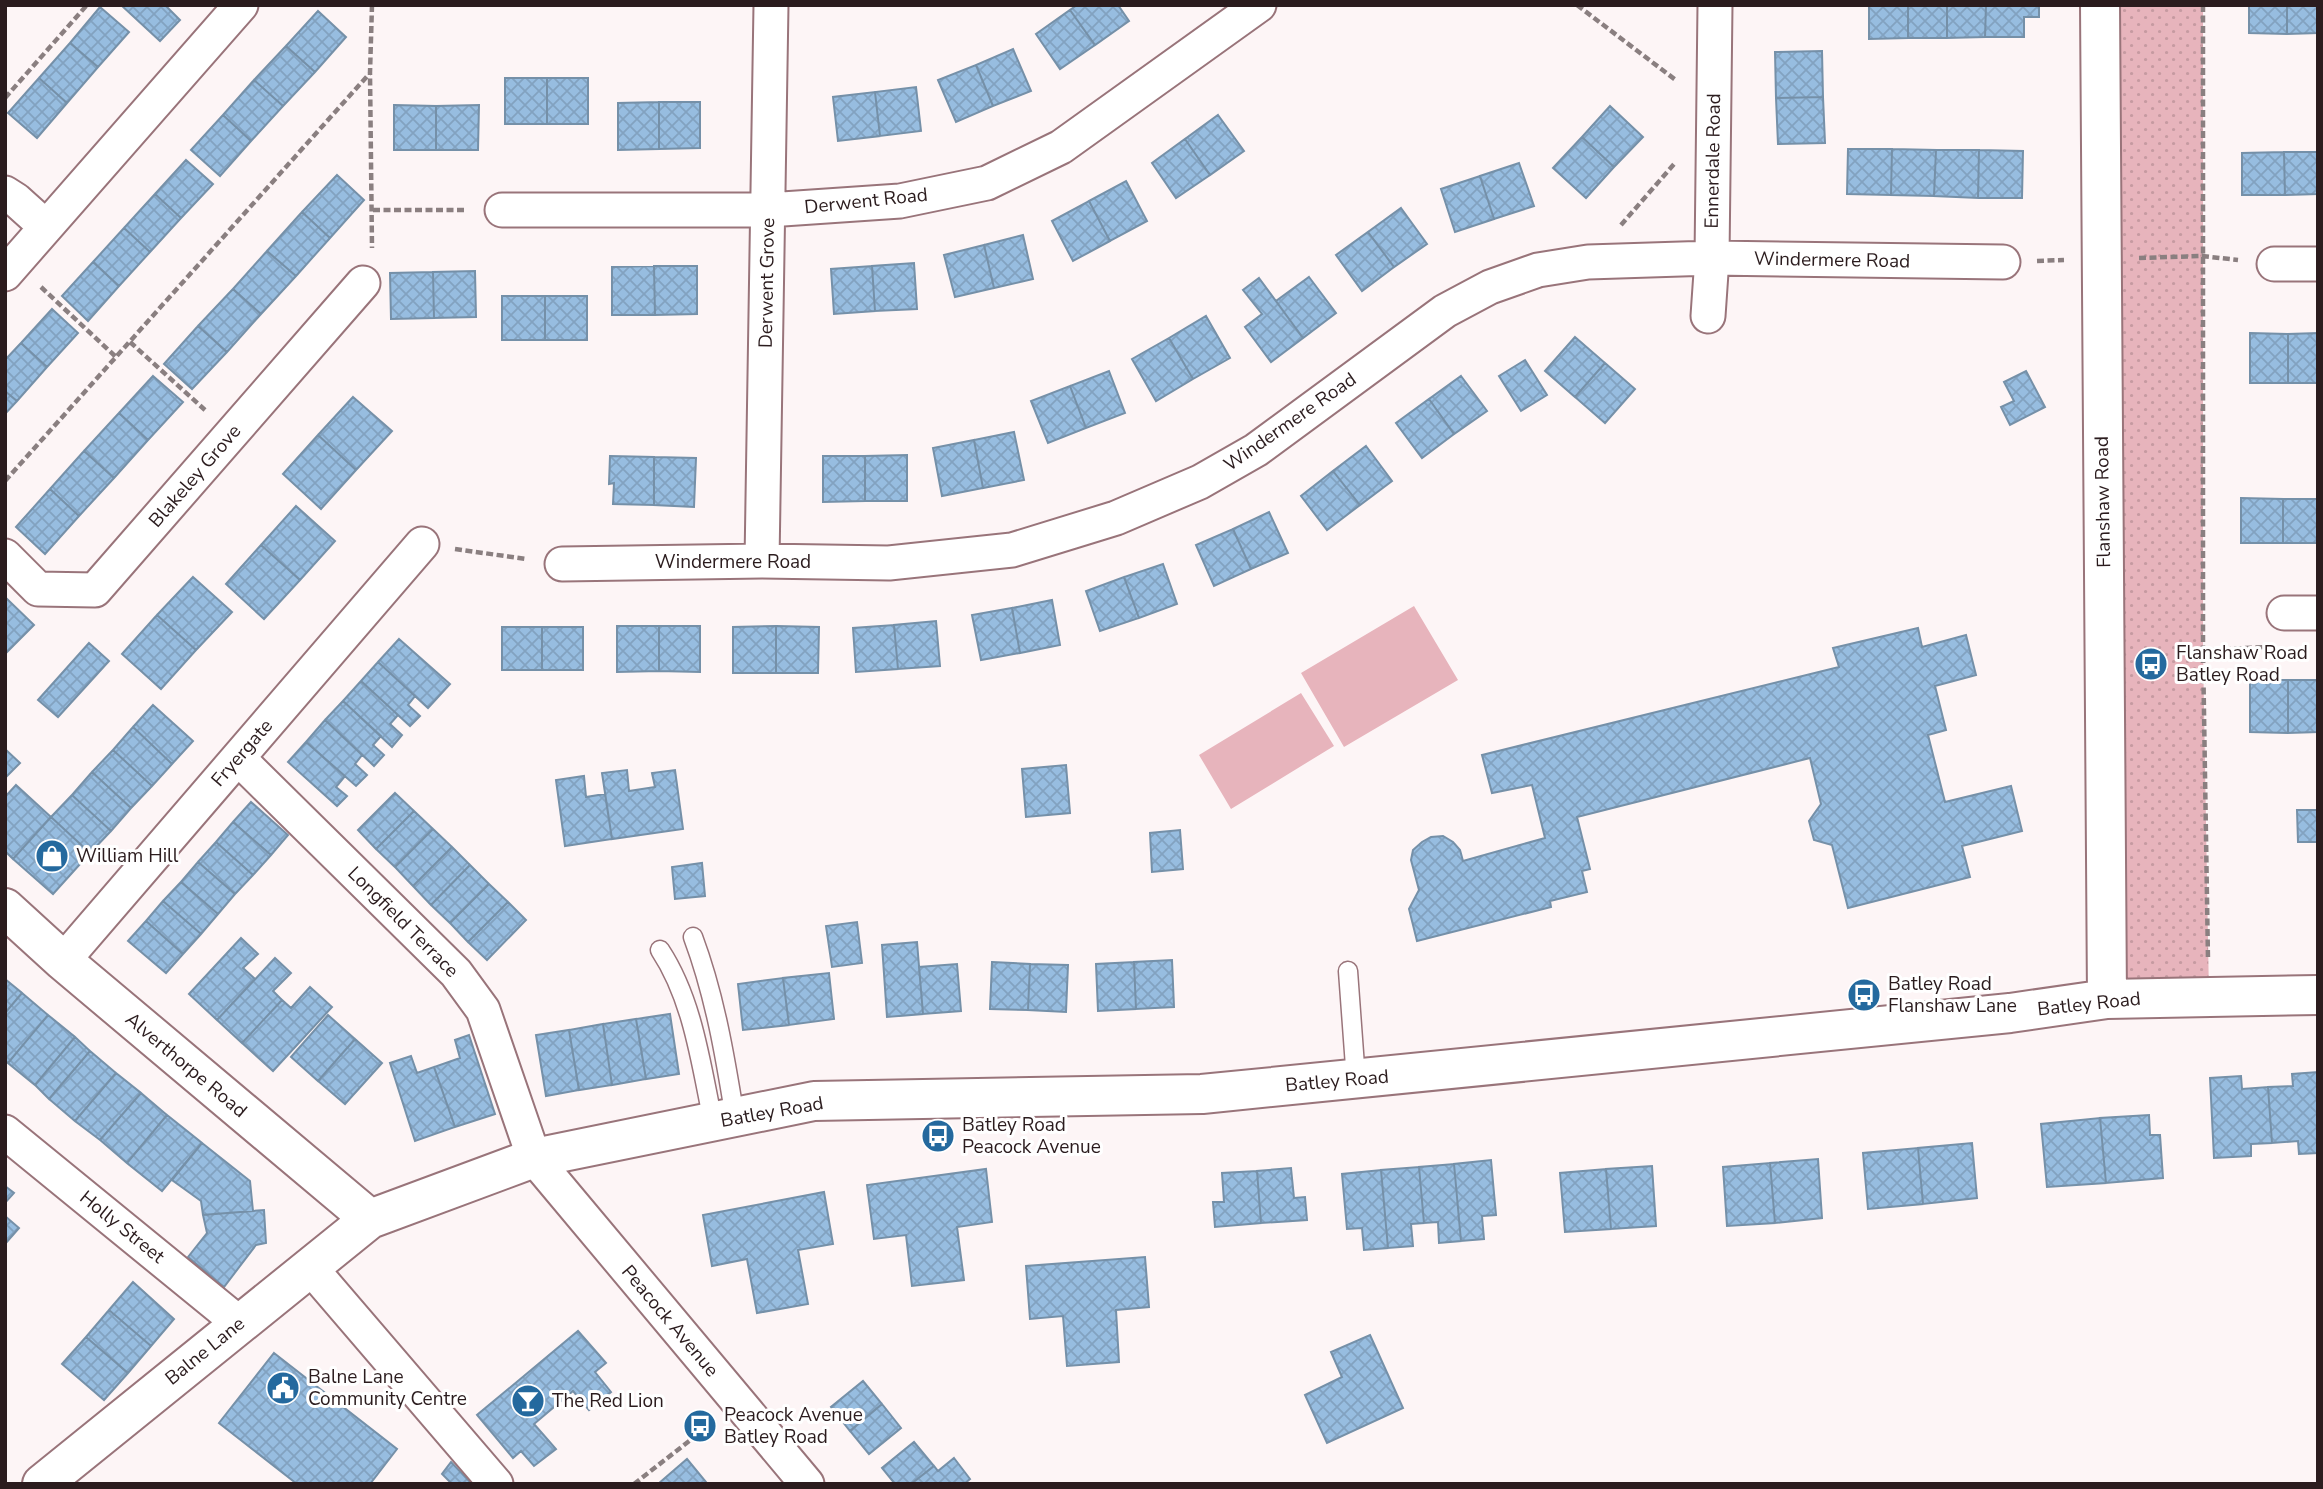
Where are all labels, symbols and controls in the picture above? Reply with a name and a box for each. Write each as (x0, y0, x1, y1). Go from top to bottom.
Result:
street label: Ennerdale Road (1699, 93, 1727, 229)
street label: Derwent Road (803, 182, 929, 220)
street label: Derwent Grove (753, 218, 781, 348)
street label: Windermere Road (1754, 246, 1910, 274)
street label: Windermere Road (1219, 367, 1361, 477)
street label: Blakeley Grove (143, 419, 247, 533)
street label: Flanshaw Road (2089, 436, 2117, 568)
street label: Windermere Road (655, 549, 811, 575)
place label: Flanshaw Road Batley Road (2176, 640, 2308, 688)
bus stop icon: Flanshaw Road Batley Road (2132, 645, 2170, 683)
street label: Fryergate (205, 714, 279, 792)
shop icon: William Hill (33, 837, 71, 875)
place label: William Hill (76, 843, 179, 869)
street label: Longfield Terrace (342, 861, 464, 983)
place label: Batley Road Flanshaw Lane (1888, 971, 2017, 1019)
bus stop icon: Batley Road Flanshaw Lane (1845, 976, 1883, 1014)
street label: Batley Road (2036, 986, 2142, 1022)
street label: Alverthorpe Road (120, 1006, 252, 1124)
street label: Batley Road (1284, 1064, 1390, 1098)
street label: Batley Road (719, 1090, 825, 1134)
place label: Batley Road Peacock Avenue (962, 1112, 1101, 1160)
bus stop icon: Batley Road Peacock Avenue (919, 1117, 957, 1155)
street label: Holly Street (74, 1185, 170, 1270)
street label: Peacock Avenue (615, 1259, 725, 1383)
street label: Balne Lane (160, 1311, 250, 1391)
place label: Balne Lane Community Centre (308, 1364, 467, 1412)
public building icon: Balne Lane Community Centre (264, 1369, 302, 1407)
bar icon: The Red Lion (509, 1382, 547, 1420)
place label: The Red Lion (552, 1388, 664, 1414)
place label: Peacock Avenue Batley Road (724, 1402, 863, 1450)
bus stop icon: Peacock Avenue Batley Road (681, 1407, 719, 1445)

